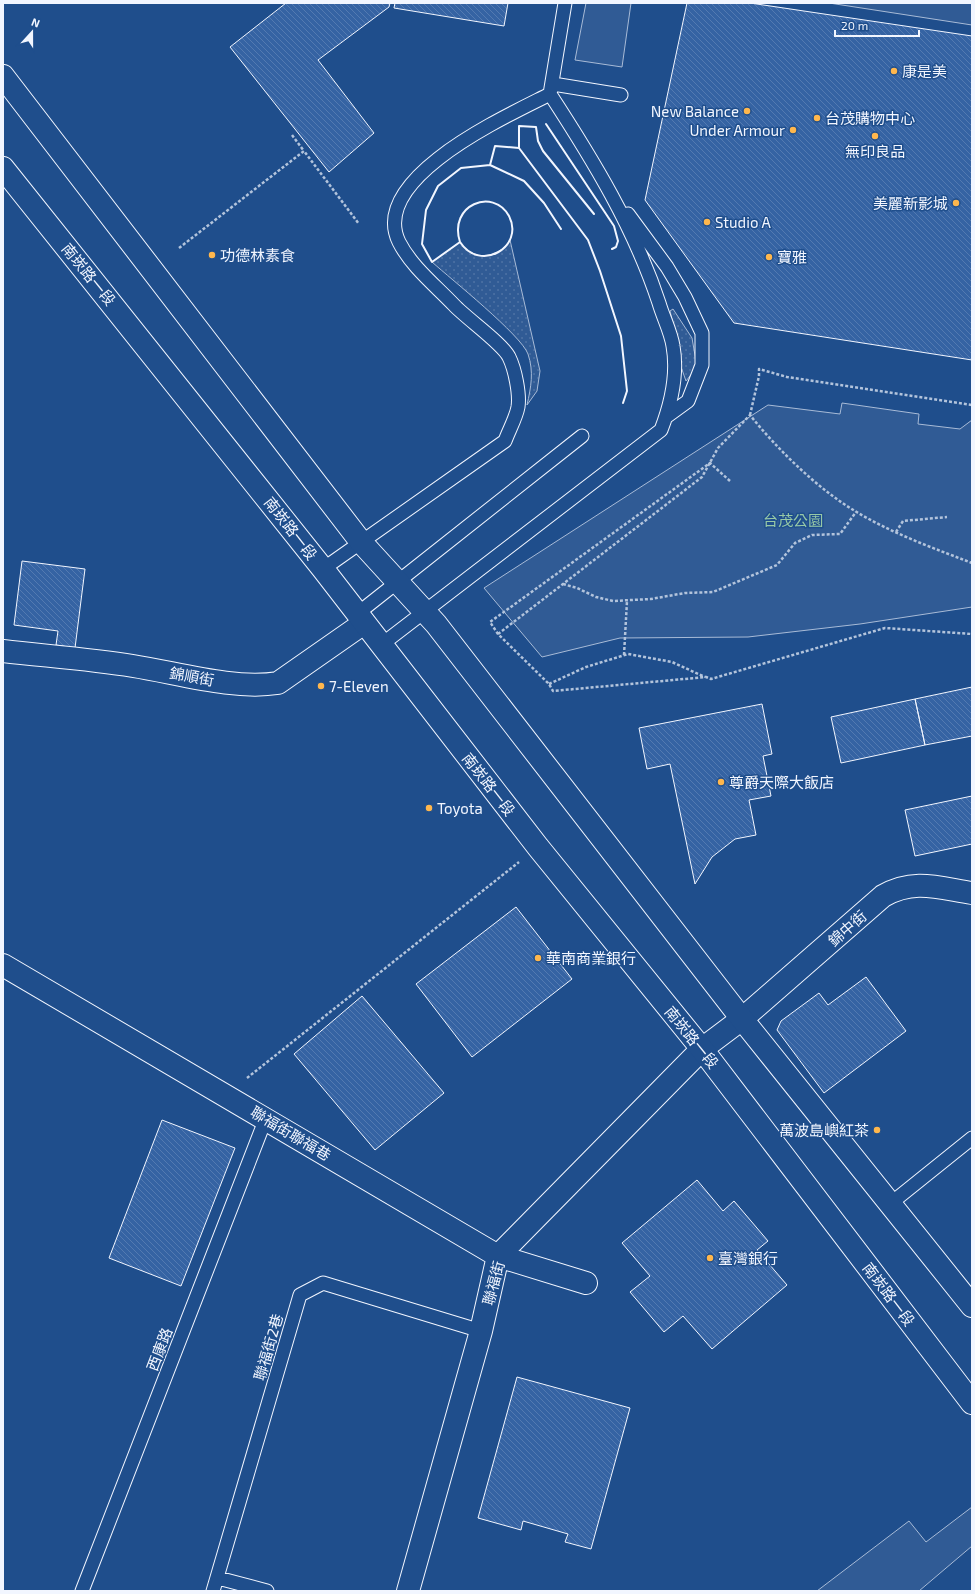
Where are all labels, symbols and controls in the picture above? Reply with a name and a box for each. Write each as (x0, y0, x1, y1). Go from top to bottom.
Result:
north arrow (12, 12, 52, 52)
scale bar (835, 12, 919, 38)
text: N (30, 15, 42, 30)
text: 20 m (841, 18, 868, 32)
place label: 康是美 (902, 62, 947, 80)
marker: 康是美 (889, 66, 899, 76)
place label: New Balance (651, 102, 739, 120)
marker: New Balance (742, 106, 752, 116)
place label: 台茂購物中心 (825, 109, 915, 127)
marker: 台茂購物中心 (812, 113, 822, 123)
place label: Under Armour (689, 121, 785, 139)
marker: Under Armour (788, 125, 798, 135)
marker: 無印良品 (870, 131, 880, 141)
place label: 無印良品 (845, 142, 905, 160)
place label: 美麗新影城 (873, 194, 948, 212)
marker: 美麗新影城 (951, 198, 961, 208)
place label: Studio A (715, 213, 771, 231)
marker: Studio A (702, 217, 712, 227)
street label: 南崁路一段 (58, 239, 120, 309)
place label: 功德林素食 (220, 246, 295, 264)
place label: 寶雅 (777, 248, 807, 266)
marker: 功德林素食 (207, 250, 217, 260)
marker: 寶雅 (764, 252, 774, 262)
street label: 南崁路一段 (261, 493, 321, 563)
park label: 台茂公園 (763, 511, 823, 529)
street label: 錦順街 (168, 663, 216, 689)
place label: 7-Eleven (329, 677, 389, 695)
marker: 7-Eleven (316, 681, 326, 691)
street label: 南崁路一段 (459, 749, 519, 819)
place label: 尊爵天際大飯店 (729, 773, 834, 791)
marker: 尊爵天際大飯店 (716, 777, 726, 787)
place label: Toyota (437, 799, 483, 817)
marker: Toyota (424, 803, 434, 813)
street label: 錦中街 (824, 906, 870, 950)
place label: 華南商業銀行 (546, 949, 636, 967)
marker: 華南商業銀行 (533, 953, 543, 963)
street label: 南崁路一段 (661, 1002, 723, 1072)
street label: 聯福街聯福巷 (248, 1102, 334, 1164)
place label: 萬波島嶼紅茶 (779, 1121, 869, 1139)
marker: 萬波島嶼紅茶 (872, 1125, 882, 1135)
place label: 臺灣銀行 (718, 1249, 778, 1267)
marker: 臺灣銀行 (705, 1253, 715, 1263)
street label: 聯福街 (478, 1259, 508, 1307)
street label: 南崁路一段 (859, 1259, 919, 1329)
street label: 聯福街2巷 (250, 1312, 286, 1382)
street label: 西康路 (143, 1325, 175, 1373)

